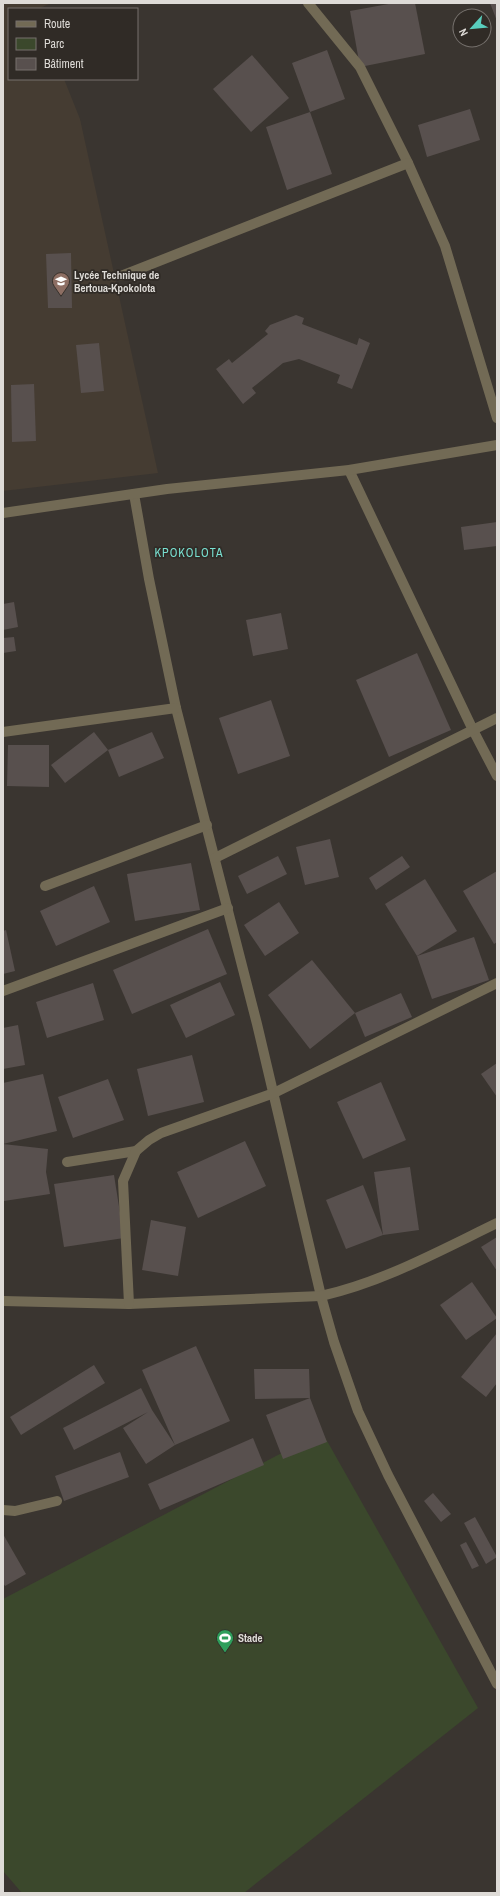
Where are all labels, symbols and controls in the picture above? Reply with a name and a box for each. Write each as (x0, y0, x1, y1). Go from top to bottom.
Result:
legend (8, 8, 138, 80)
north arrow (452, 8, 492, 48)
text: Route (44, 16, 70, 32)
text: N (455, 26, 471, 39)
text: Parc (44, 36, 64, 52)
text: Bâtiment (44, 56, 84, 72)
place label: Lycée Technique de Bertoua-Kpokolota (74, 268, 159, 295)
school or university icon: Lycée Technique de Bertoua-Kpokolota (51, 271, 71, 296)
district label: KPOKOLOTA (155, 545, 224, 561)
sports icon: Stade (215, 1628, 235, 1653)
place label: Stade (238, 1631, 263, 1645)

